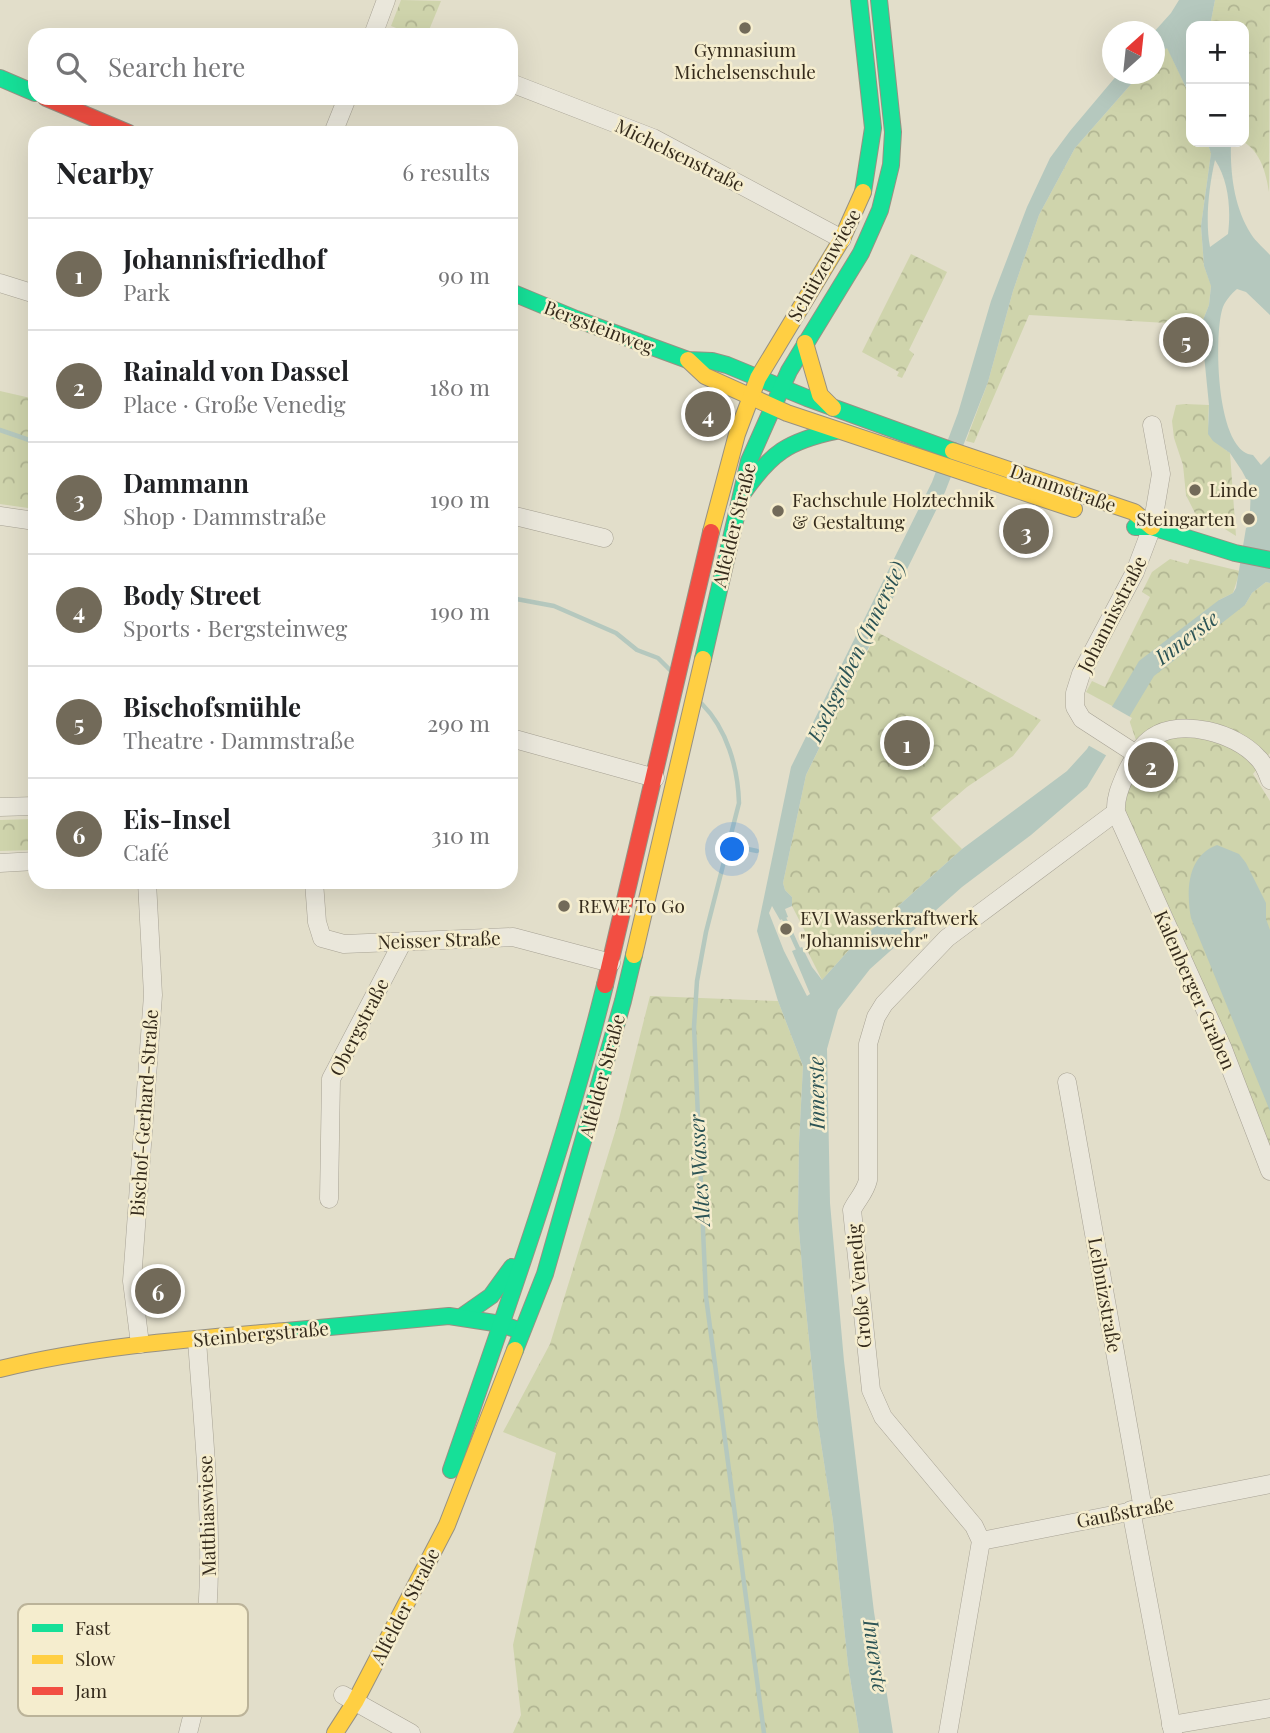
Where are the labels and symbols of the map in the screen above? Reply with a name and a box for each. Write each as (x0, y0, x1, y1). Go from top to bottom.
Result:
marker: Gymnasium Michelsenschule (737, 20, 753, 36)
north arrow (1102, 21, 1165, 84)
place label: Gymnasium Michelsenschule (674, 36, 816, 84)
street label: Michelsenstraße (611, 112, 749, 197)
street label: Schützenwiese (780, 203, 866, 326)
street label: Bergsteinweg (541, 293, 658, 359)
pin: 5 (1163, 314, 1209, 366)
pin: 4 (685, 388, 731, 440)
street label: Dammstraße (1007, 457, 1120, 517)
street label: Alfelder Straße (705, 460, 761, 591)
place label: Linde (1209, 476, 1258, 502)
marker: Linde (1187, 482, 1203, 498)
place label: Fachschule Holztechnik & Gestaltung (792, 486, 995, 534)
marker: Fachschule Holztechnik & Gestaltung (770, 503, 786, 519)
pin: 3 (1003, 505, 1049, 557)
place label: Steingarten (1136, 505, 1236, 531)
marker: Steingarten (1241, 511, 1257, 527)
street label: Johannisstraße (1070, 551, 1152, 677)
water label: Eselsgraben (Innerste) (799, 556, 911, 747)
water label: Innerste (1147, 603, 1224, 670)
pin: 1 (884, 717, 930, 769)
pin: 2 (1128, 739, 1174, 791)
your location (715, 832, 749, 866)
place label: REWE To Go (578, 892, 685, 918)
marker: REWE To Go (556, 898, 572, 914)
place label: EVI Wasserkraftwerk "Johanniswehr" (800, 904, 979, 952)
street label: Kalenberger Graben (1149, 906, 1243, 1074)
marker: EVI Wasserkraftwerk "Johanniswehr" (778, 921, 794, 937)
street label: Neisser Straße (377, 924, 501, 954)
street label: Obergstraße (322, 973, 394, 1080)
street label: Bischof-Gerhard-Straße (123, 1008, 163, 1217)
street label: Alfelder Straße (572, 1011, 630, 1142)
water label: Innerste (800, 1056, 830, 1131)
water label: Altes Wasser (681, 1113, 715, 1228)
street label: Große Venedig (840, 1223, 876, 1349)
street label: Leibnizstraße (1083, 1235, 1129, 1355)
pin: 6 (135, 1265, 181, 1317)
street label: Steinbergstraße (192, 1314, 330, 1352)
street label: Matthiaswiese (191, 1455, 221, 1577)
street label: Gaußstraße (1074, 1489, 1176, 1533)
street label: Alfelder Straße (363, 1543, 445, 1669)
legend (18, 1604, 248, 1716)
text: Fast (75, 1614, 111, 1640)
water label: Innerste (858, 1616, 896, 1694)
text: Slow (75, 1645, 116, 1671)
text: Jam (74, 1677, 107, 1703)

